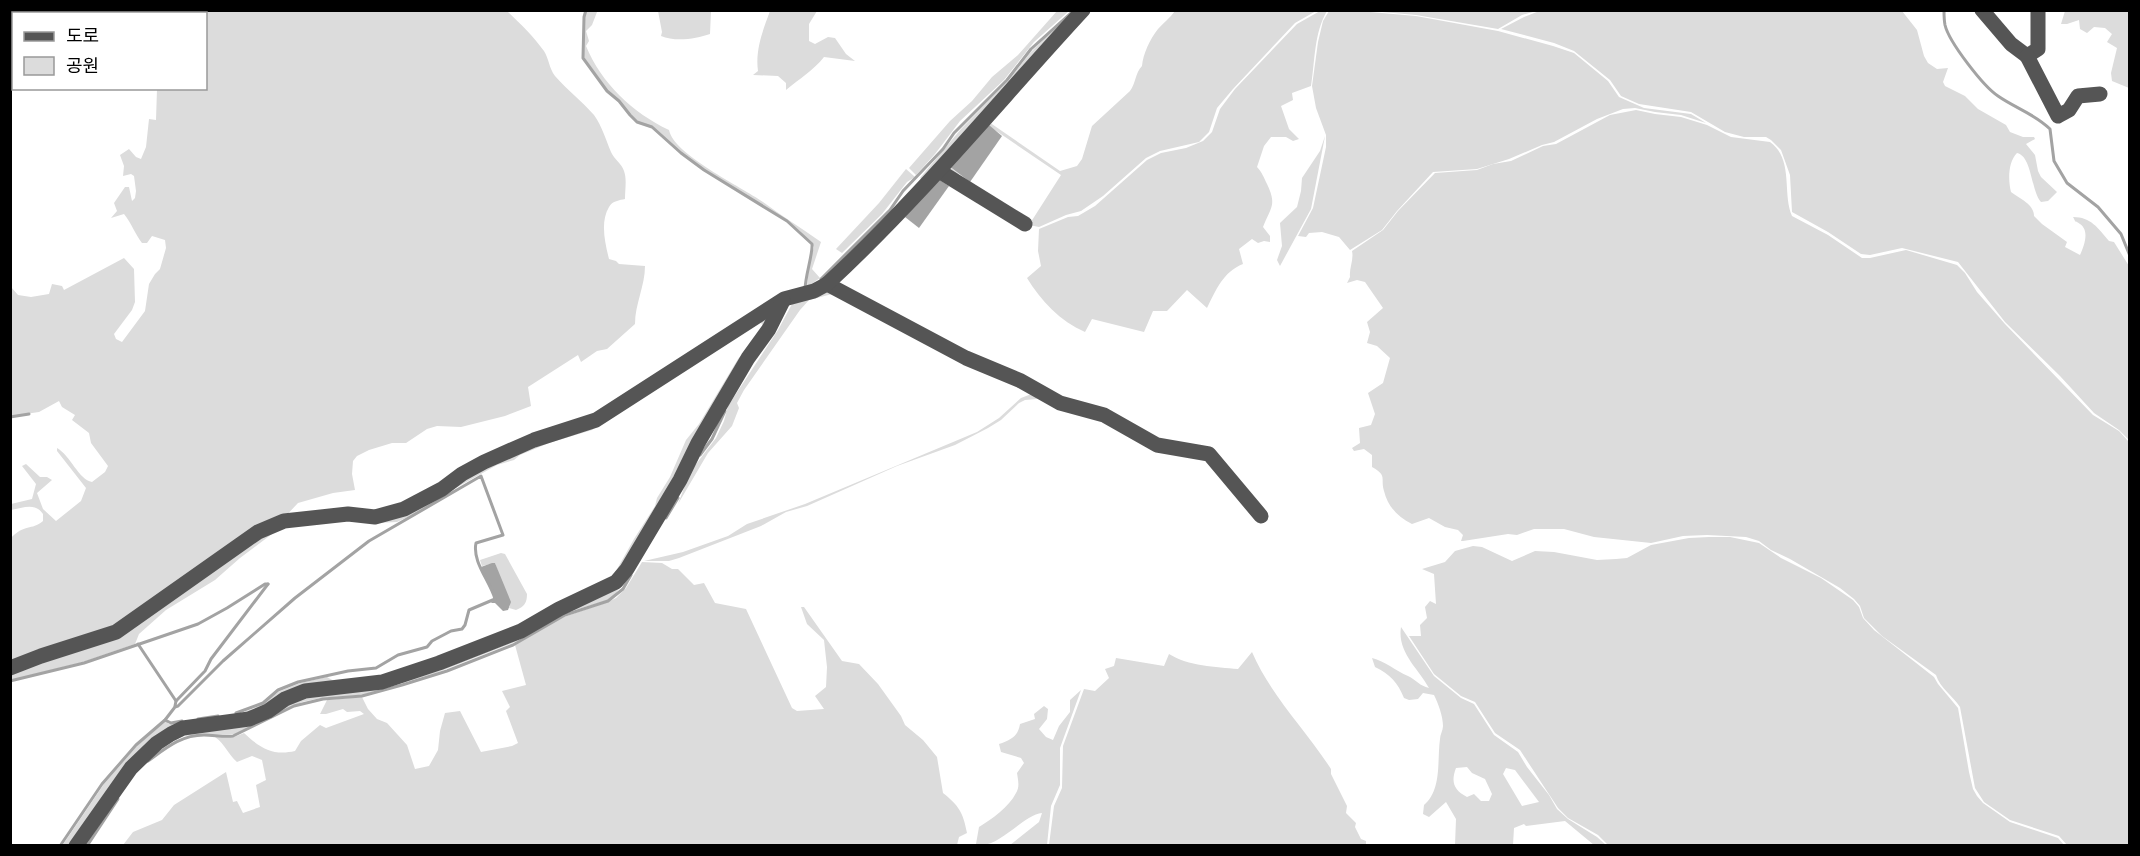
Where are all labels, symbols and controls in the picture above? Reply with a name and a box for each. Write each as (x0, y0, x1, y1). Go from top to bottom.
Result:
legend (12, 12, 207, 90)
text: 도로 (66, 24, 99, 46)
text: 공원 (66, 54, 99, 76)

